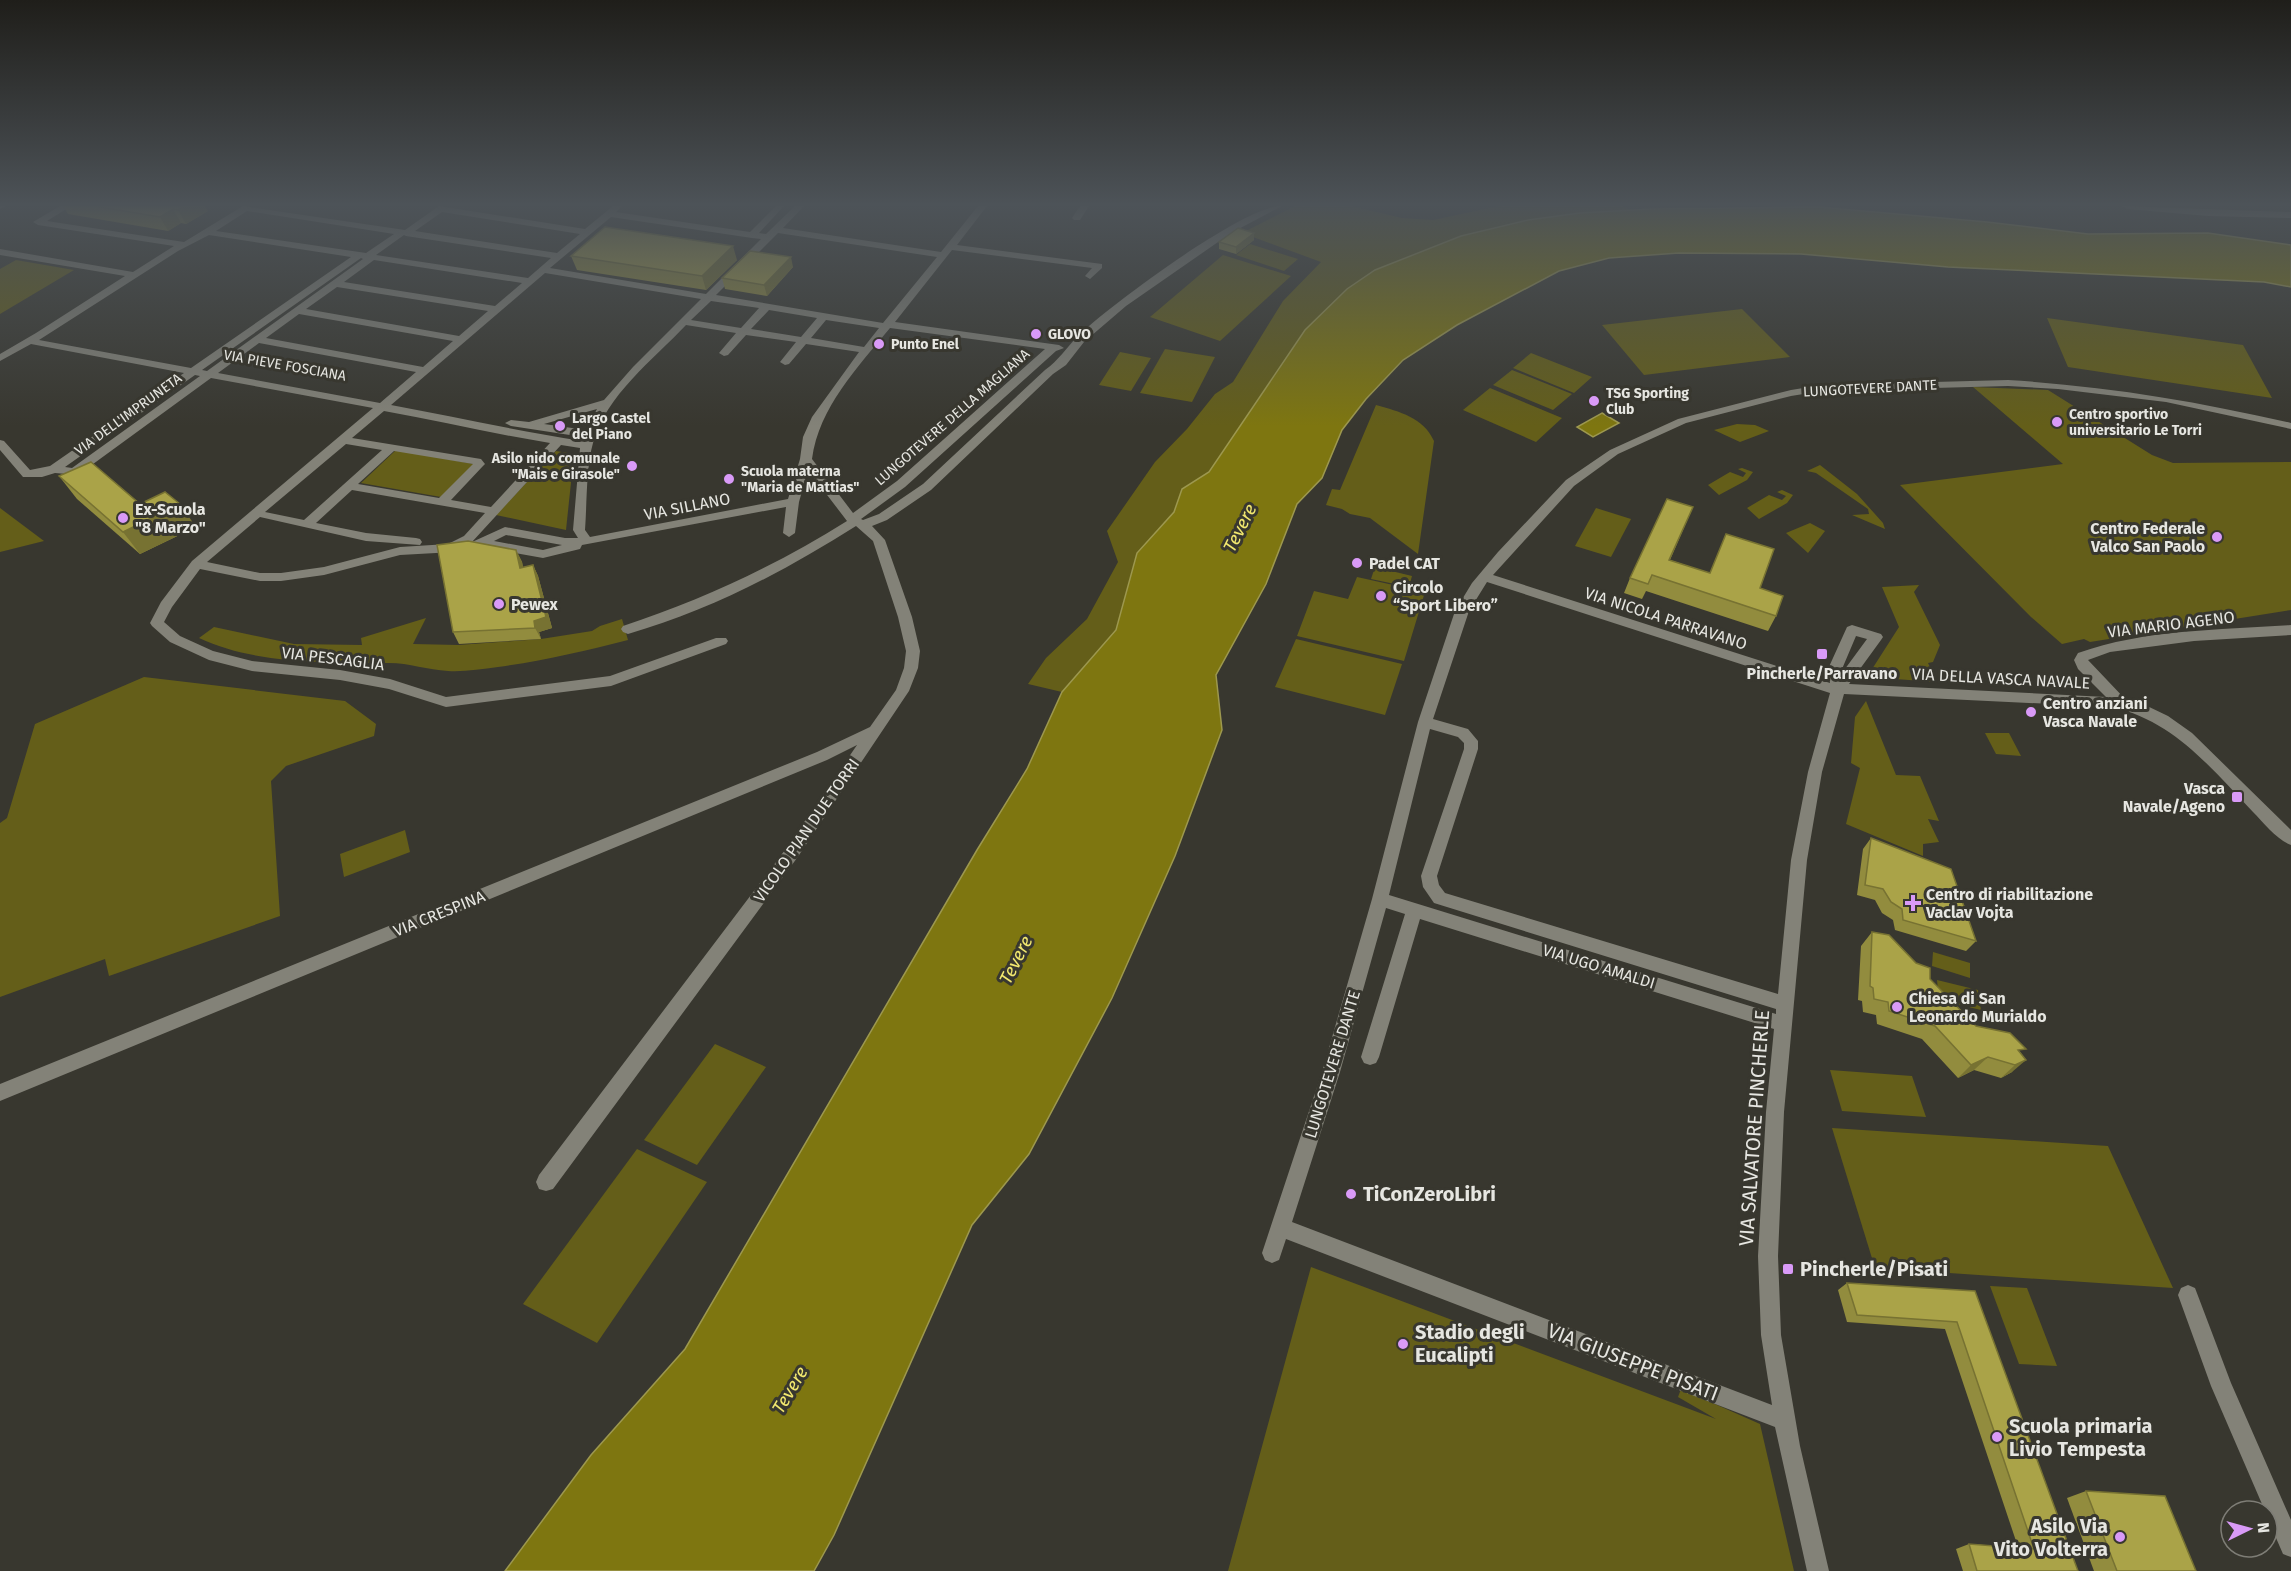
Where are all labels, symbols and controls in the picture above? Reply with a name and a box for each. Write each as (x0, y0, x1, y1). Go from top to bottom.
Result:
place label: GLOVO (1048, 326, 1091, 343)
marker: GLOVO (1029, 327, 1043, 341)
place label: Punto Enel (891, 336, 960, 353)
marker: Punto Enel (872, 337, 886, 351)
street label: LUNGOTEVERE DELLA MAGLIANA (871, 345, 1033, 489)
street label: VIA PIEVE FOSCIANA (222, 346, 347, 385)
street label: VIA DELL'IMPRUNETA (71, 370, 185, 459)
street label: LUNGOTEVERE DANTE (1803, 376, 1938, 401)
place label: TSG Sporting Club (1606, 385, 1689, 418)
marker: TSG Sporting Club (1587, 394, 1601, 408)
place label: Centro sportivo universitario Le Torri (2069, 406, 2202, 439)
place label: Largo Castel del Piano (572, 410, 651, 443)
marker: Centro sportivo universitario Le Torri (2050, 415, 2064, 429)
marker: Largo Castel del Piano (553, 419, 567, 433)
place label: Asilo nido comunale "Mais e Girasole" (491, 450, 620, 483)
marker: Asilo nido comunale "Mais e Girasole" (625, 459, 639, 473)
place label: Scuola materna "Maria de Mattias" (741, 463, 859, 496)
marker: Scuola materna "Maria de Mattias" (722, 472, 736, 486)
street label: VIA SILLANO (642, 489, 732, 524)
place label: Ex-Scuola "8 Marzo" (135, 500, 206, 537)
water label: Tevere (1219, 500, 1261, 556)
marker: Ex-Scuola "8 Marzo" (116, 511, 130, 525)
place label: Centro Federale Valco San Paolo (2090, 519, 2205, 556)
marker: Centro Federale Valco San Paolo (2210, 530, 2224, 544)
place label: Padel CAT (1369, 554, 1440, 573)
marker: Padel CAT (1350, 556, 1364, 570)
place label: Circolo “Sport Libero” (1393, 578, 1498, 615)
street label: VIA NICOLA PARRAVANO (1582, 583, 1749, 654)
marker: Circolo “Sport Libero” (1374, 589, 1388, 603)
place label: Pewex (511, 595, 559, 614)
marker: Pewex (492, 597, 506, 611)
street label: VIA MARIO AGENO (2106, 607, 2236, 642)
street label: VIA PESCAGLIA (280, 643, 386, 674)
marker: Pincherle/Parravano (1815, 647, 1829, 661)
place label: Pincherle/Parravano (1747, 664, 1897, 683)
street label: VIA DELLA VASCA NAVALE (1911, 664, 2091, 693)
place label: Centro anziani Vasca Navale (2042, 694, 2148, 731)
marker: Centro anziani Vasca Navale (2024, 705, 2038, 719)
street label: VICOLO PIAN DUE TORRI (750, 755, 863, 906)
place label: Vasca Navale/Ageno (2123, 779, 2225, 816)
marker: Vasca Navale/Ageno (2230, 790, 2244, 804)
place label: Centro di riabilitazione Vaclav Vojta (1925, 885, 2093, 922)
street label: VIA CRESPINA (391, 886, 488, 940)
marker: Centro di riabilitazione Vaclav Vojta (1904, 894, 1922, 912)
water label: Tevere (995, 932, 1037, 988)
street label: VIA UGO AMALDI (1540, 940, 1657, 993)
street label: LUNGOTEVERE DANTE (1301, 988, 1364, 1140)
place label: Chiesa di San Leonardo Murialdo (1909, 989, 2047, 1026)
marker: Chiesa di San Leonardo Murialdo (1890, 1000, 1904, 1014)
street label: VIA SALVATORE PINCHERLE (1734, 1009, 1774, 1247)
place label: TiConZeroLibri (1363, 1182, 1496, 1206)
marker: TiConZeroLibri (1344, 1187, 1358, 1201)
place label: Pincherle/Pisati (1800, 1257, 1948, 1281)
marker: Pincherle/Pisati (1781, 1262, 1795, 1276)
street label: VIA GIUSEPPE PISATI (1544, 1318, 1722, 1406)
place label: Stadio degli Eucalipti (1415, 1320, 1525, 1367)
marker: Stadio degli Eucalipti (1396, 1337, 1410, 1351)
water label: Tevere (767, 1362, 813, 1418)
place label: Scuola primaria Livio Tempesta (2009, 1414, 2153, 1461)
marker: Scuola primaria Livio Tempesta (1990, 1430, 2004, 1444)
north arrow (2219, 1499, 2279, 1559)
place label: Asilo Via Vito Volterra (1993, 1514, 2108, 1561)
text: N (2254, 1522, 2273, 1534)
marker: Asilo Via Vito Volterra (2113, 1530, 2127, 1544)

